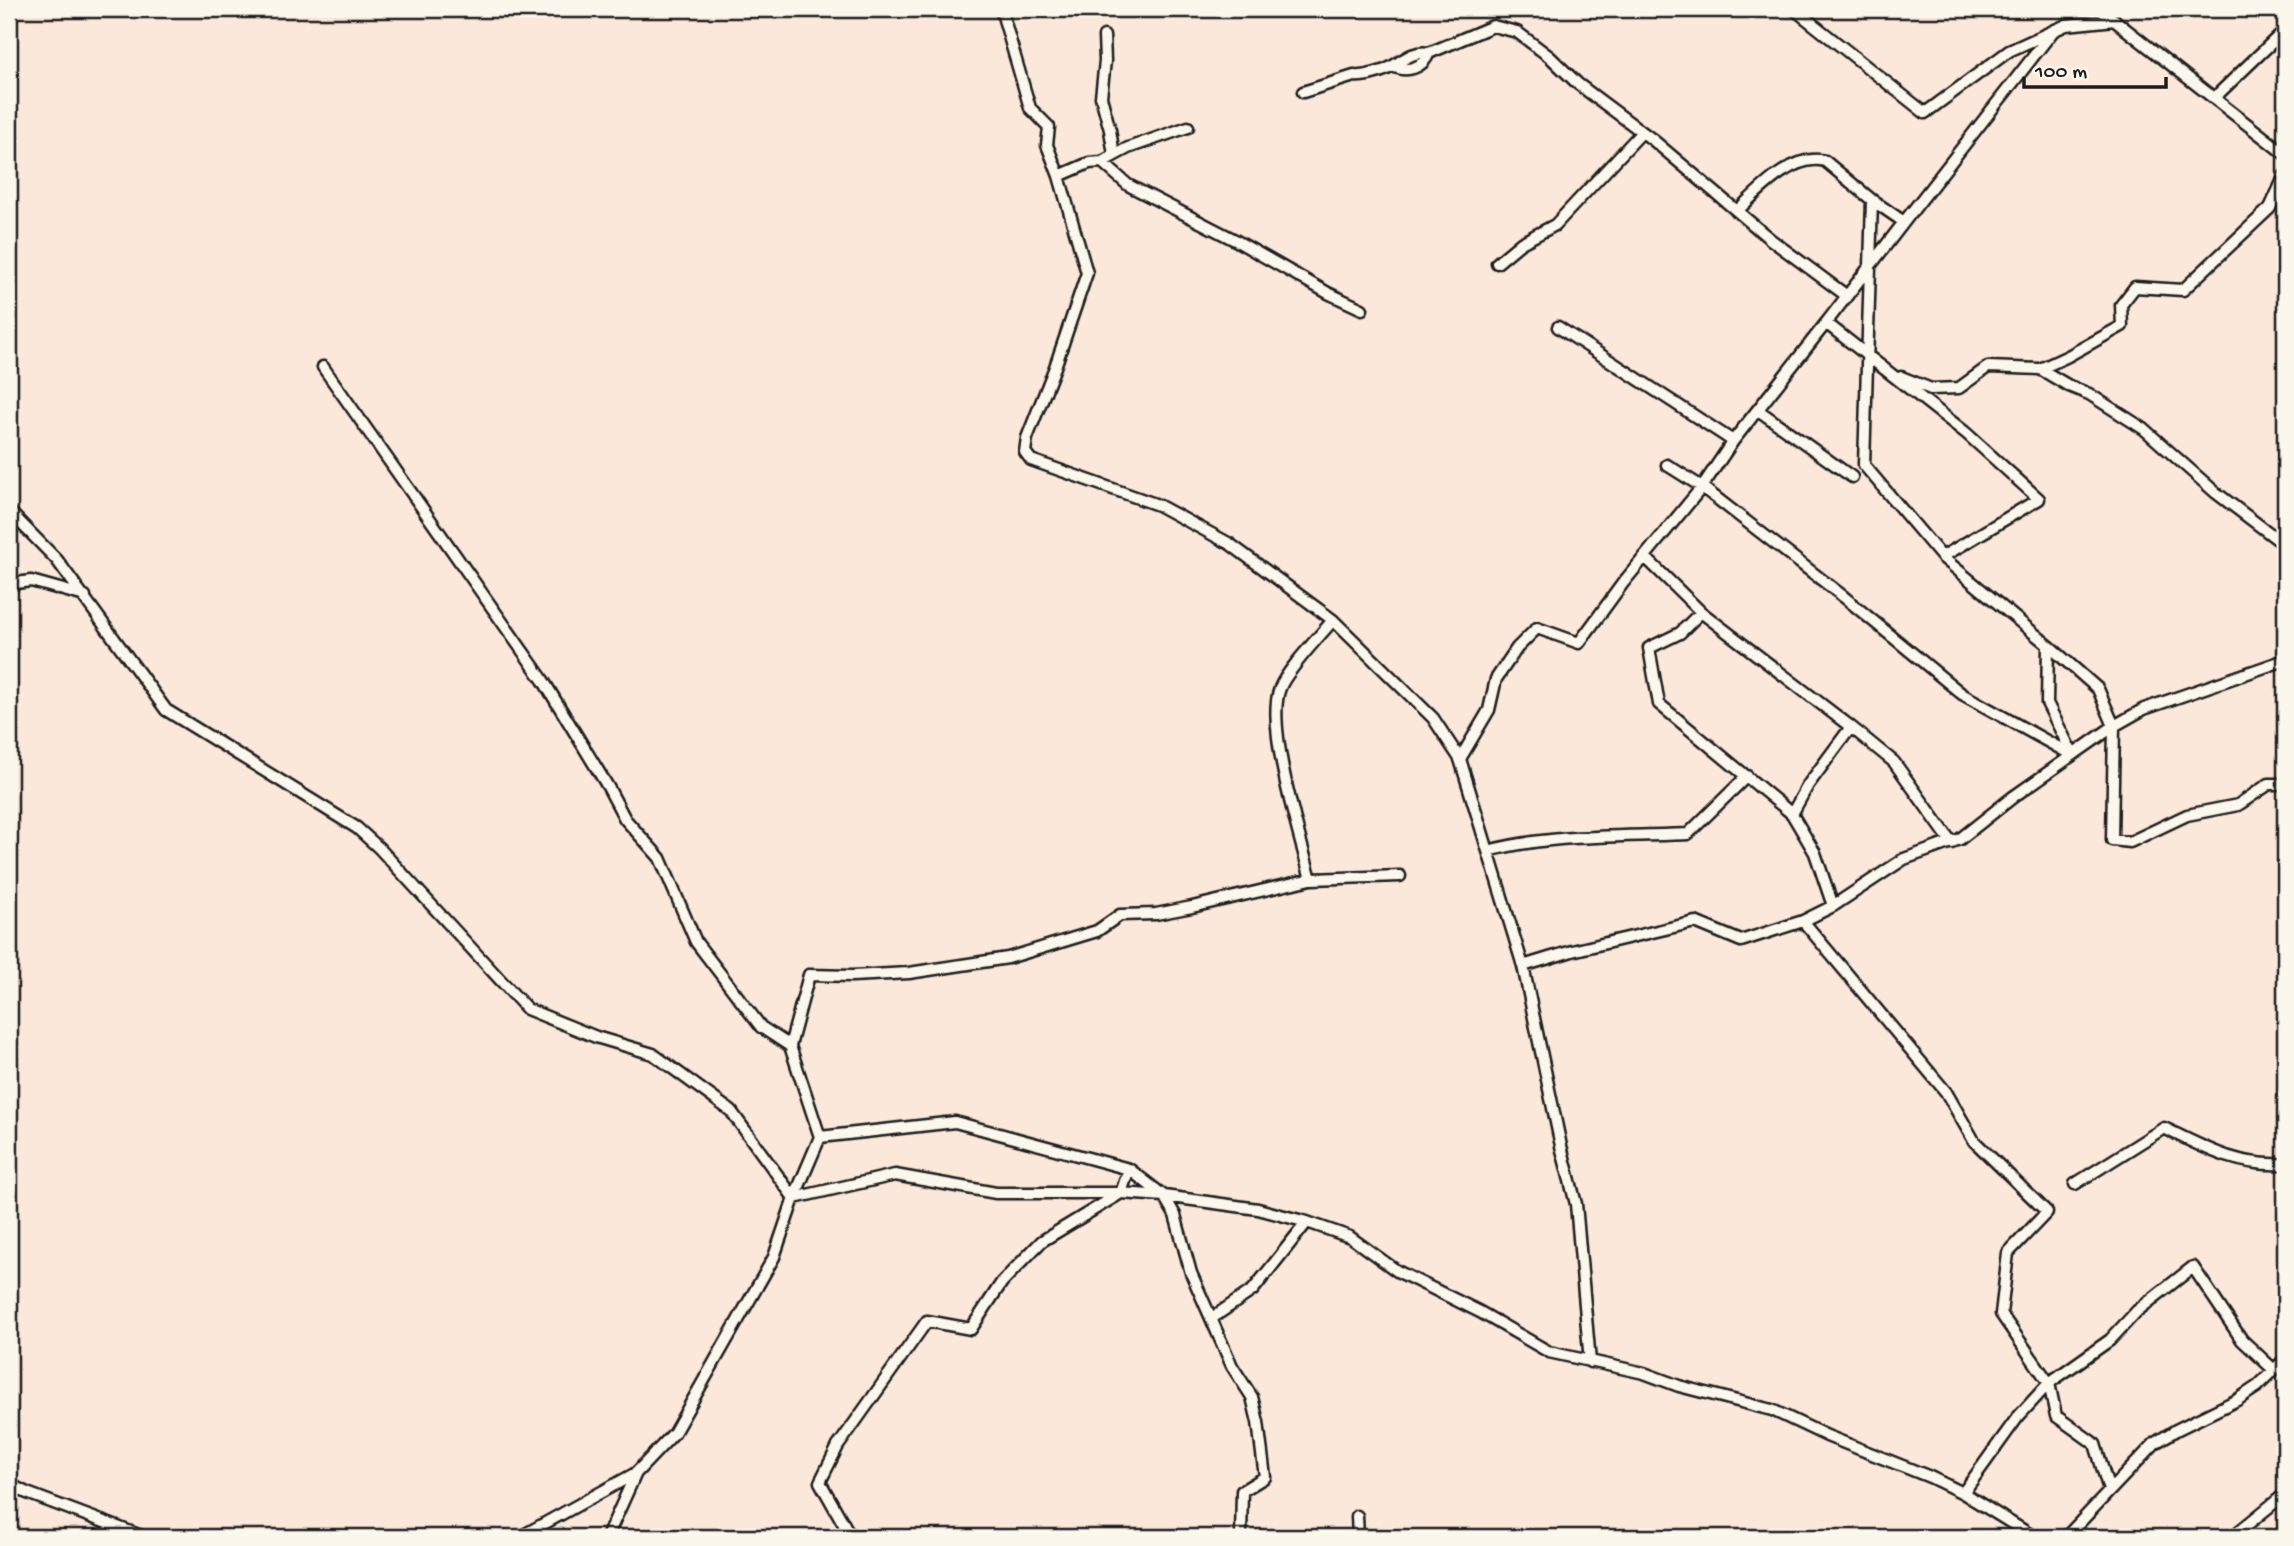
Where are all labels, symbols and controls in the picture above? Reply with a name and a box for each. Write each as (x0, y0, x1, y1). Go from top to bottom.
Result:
scale bar (2024, 46, 2166, 90)
text: 100 m (2034, 61, 2087, 86)

